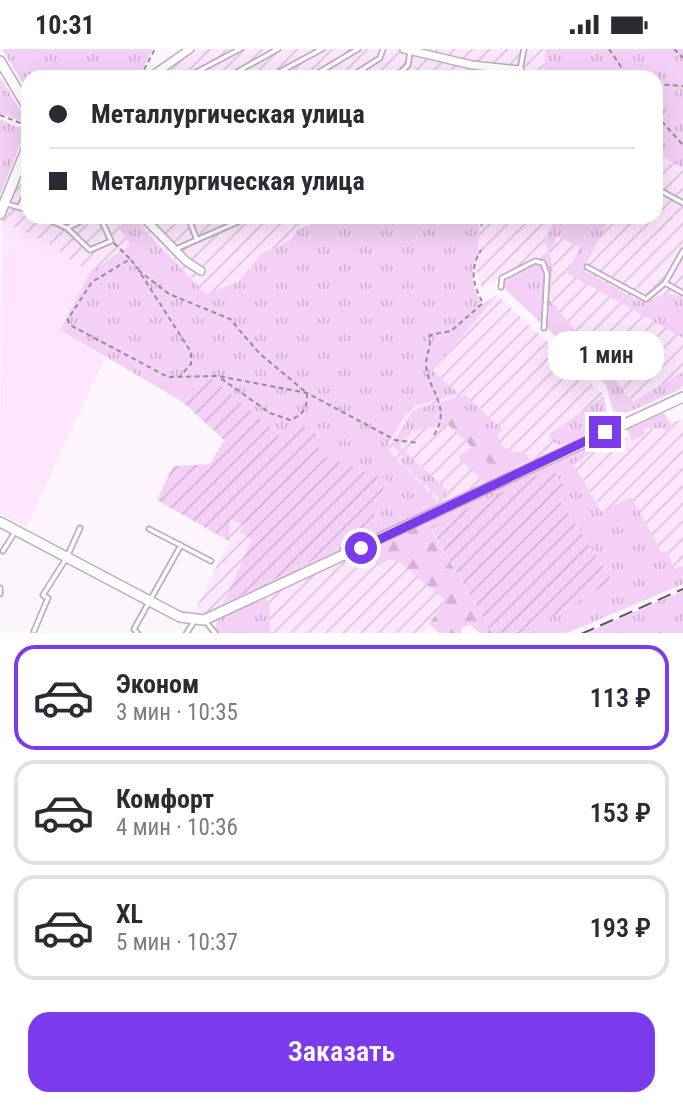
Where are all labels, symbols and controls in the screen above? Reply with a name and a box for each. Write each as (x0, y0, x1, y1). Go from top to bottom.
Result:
text: 10:31 (35, 10, 95, 40)
text: Металлургическая улица (91, 99, 365, 129)
text: Металлургическая улица (91, 166, 365, 196)
callout: 1 мин (547, 331, 663, 379)
text: 1 мин (578, 342, 634, 369)
route end (589, 416, 621, 448)
route start (345, 532, 377, 564)
icon: car (32, 666, 95, 729)
text: Эконом (116, 669, 199, 699)
text: 113 ₽ (590, 683, 651, 713)
text: 3 мин · 10:35 (116, 699, 238, 726)
icon: car (32, 781, 95, 844)
text: Комфорт (116, 784, 214, 814)
text: 153 ₽ (590, 798, 651, 828)
text: 4 мин · 10:36 (116, 814, 238, 841)
icon: car (32, 896, 95, 959)
text: XL (116, 899, 143, 929)
text: 193 ₽ (590, 913, 651, 943)
text: 5 мин · 10:37 (116, 929, 238, 956)
button: Заказать (28, 1012, 655, 1092)

